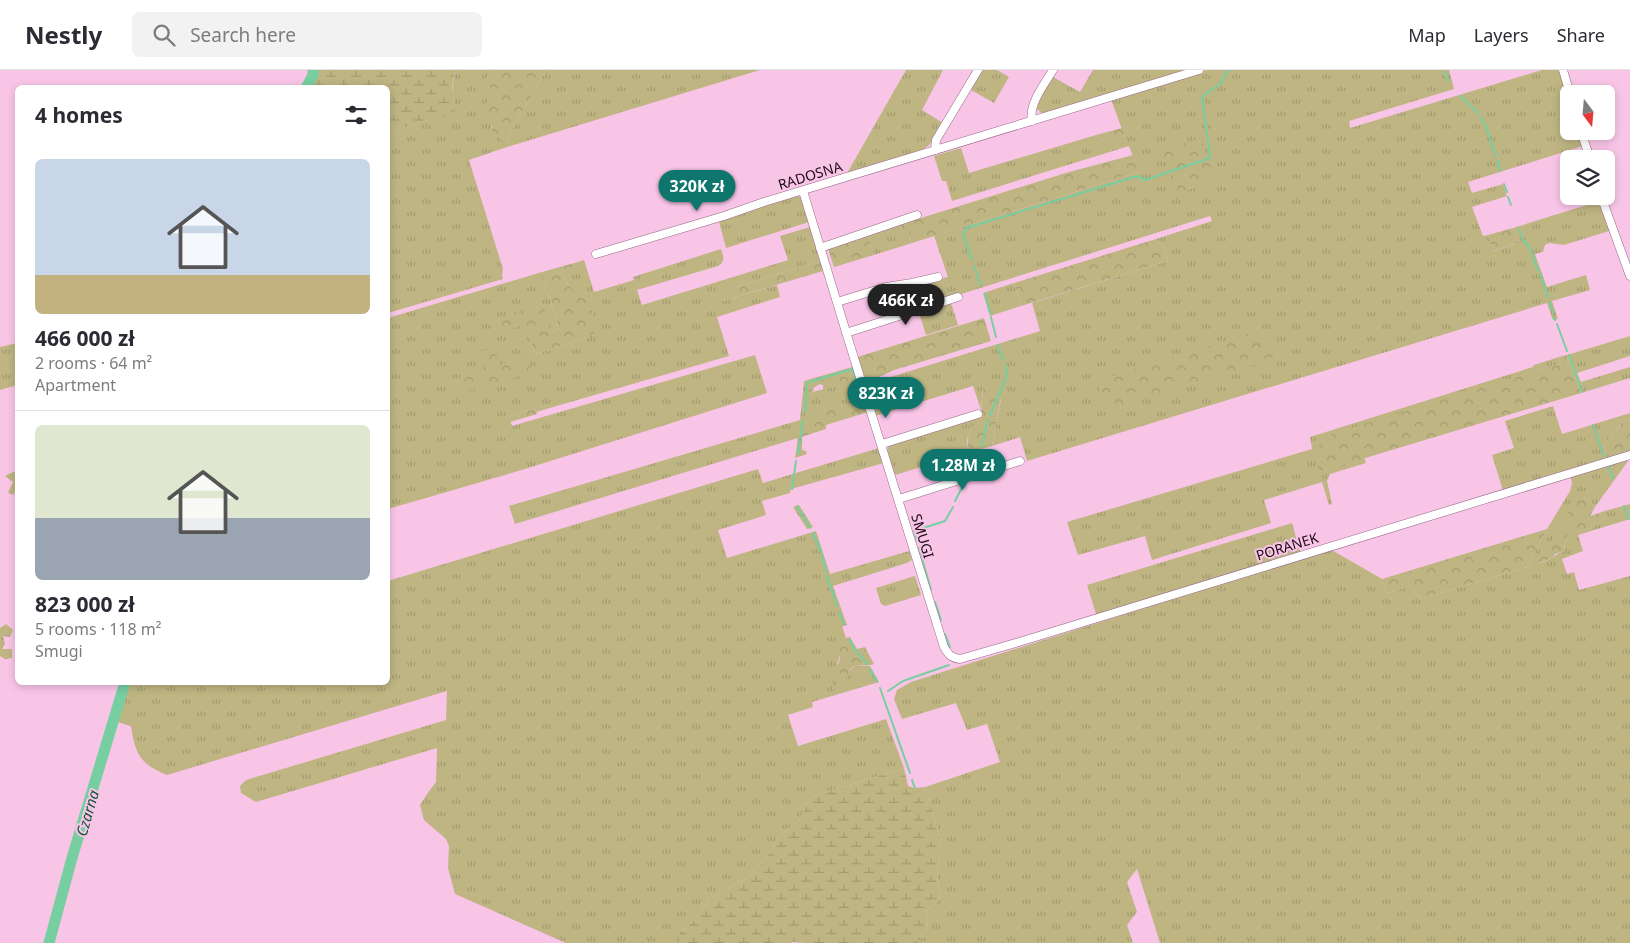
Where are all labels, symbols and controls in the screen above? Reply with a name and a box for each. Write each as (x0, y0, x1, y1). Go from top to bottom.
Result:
search box (132, 12, 482, 57)
text: Nestly (25, 18, 102, 51)
icon: search (150, 21, 178, 49)
text: Search here (190, 22, 296, 48)
text: Map (1408, 23, 1446, 47)
text: Layers (1474, 23, 1529, 47)
text: Share (1557, 23, 1605, 47)
north arrow (1560, 85, 1615, 140)
map controls (1560, 85, 1615, 205)
text: 4 homes (35, 101, 123, 129)
icon: filters (342, 101, 370, 129)
button: layers (1560, 150, 1615, 205)
street label: RADOSNA (776, 156, 844, 194)
pin: 320K zł (651, 170, 743, 212)
text: 320K zł (669, 175, 725, 197)
icon: home (158, 192, 248, 282)
pin: 466K zł (860, 284, 952, 326)
text: 466K zł (878, 289, 934, 311)
text: 466 000 zł (35, 324, 135, 352)
text: 2 rooms · 64 m² (35, 352, 152, 374)
text: Apartment (35, 374, 116, 396)
pin: 823K zł (840, 376, 932, 419)
text: 823K zł (858, 382, 914, 404)
pin: 1.28M zł (911, 448, 1015, 491)
text: 1.28M zł (931, 454, 995, 476)
icon: home (158, 457, 248, 547)
street label: SMUGI (907, 511, 939, 561)
street label: PORANEK (1254, 527, 1321, 564)
text: 823 000 zł (35, 590, 135, 618)
text: 5 rooms · 118 m² (35, 618, 161, 640)
text: Smugi (35, 640, 83, 662)
water label: Czarna (71, 787, 103, 838)

